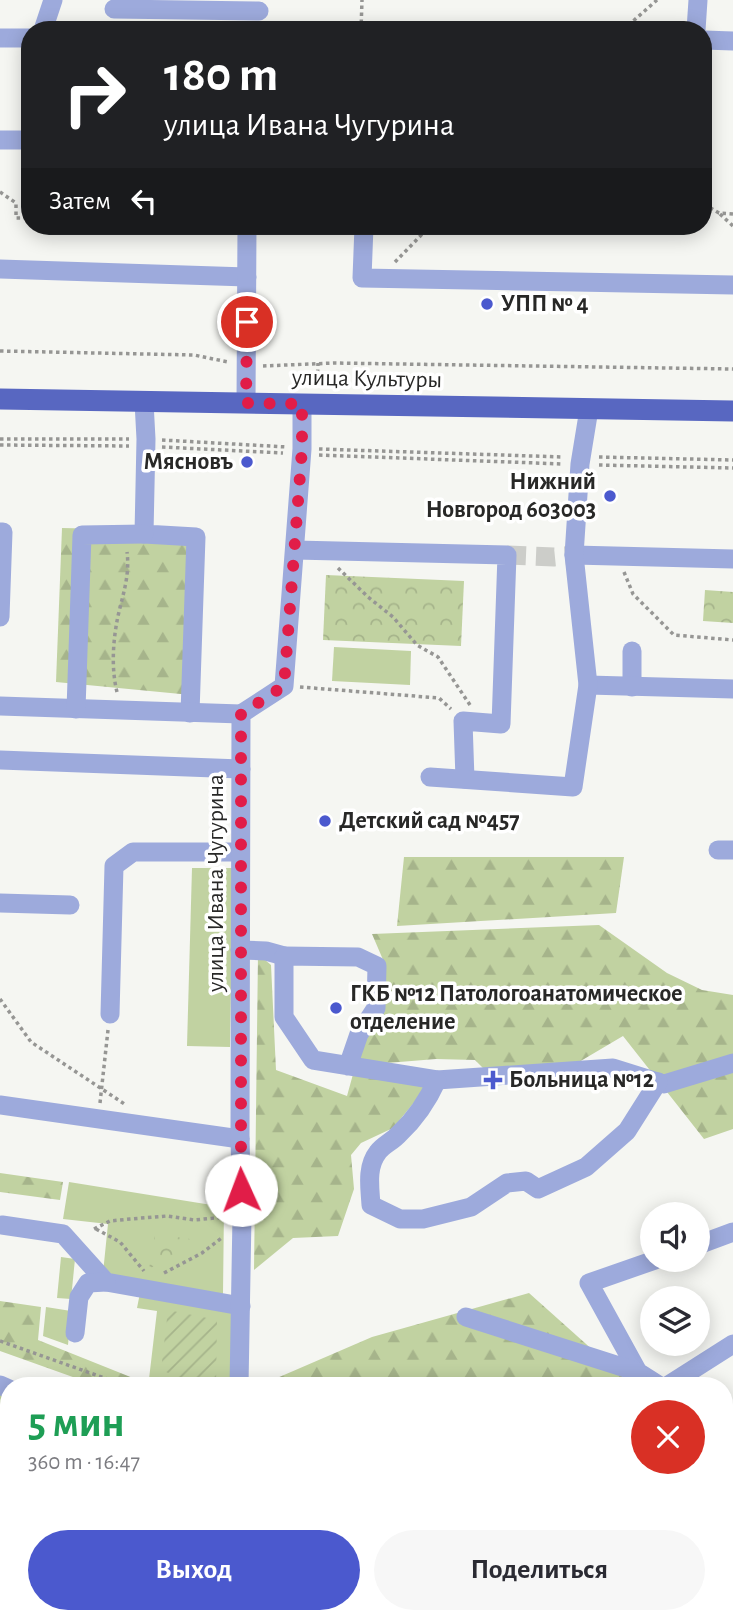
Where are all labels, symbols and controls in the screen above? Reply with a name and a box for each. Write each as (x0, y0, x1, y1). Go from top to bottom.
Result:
icon: right (49, 49, 140, 140)
text: 180 m (164, 51, 278, 100)
text: улица Ивана Чугурина (164, 109, 455, 141)
icon: left (125, 182, 163, 220)
text: Затем (49, 188, 111, 214)
pin (217, 292, 277, 352)
place label: УПП № 4 (501, 292, 588, 316)
marker: УПП № 4 (479, 296, 495, 312)
icon: arrive (228, 303, 266, 341)
street label: улица Культуры (291, 366, 442, 392)
place label: Мясновъ (143, 450, 233, 474)
marker: Мясновъ (239, 454, 255, 470)
place label: Нижний Новгород 603003 (426, 470, 596, 522)
marker: Нижний Новгород 603003 (602, 488, 618, 504)
street label: улица Ивана Чугурина (204, 774, 228, 993)
place label: Детский сад №457 (339, 809, 520, 833)
marker: Детский сад №457 (317, 813, 333, 829)
place label: ГКБ №12 Патологоанатомическое отделение (350, 982, 682, 1034)
marker: ГКБ №12 Патологоанатомическое отделение (328, 1000, 344, 1016)
place label: Больница №12 (509, 1068, 654, 1092)
marker: Больница №12 (483, 1070, 503, 1090)
position arrow (204, 1153, 278, 1227)
map controls (640, 1202, 710, 1356)
button: sound (640, 1202, 710, 1272)
button: layers (640, 1286, 710, 1356)
button: close (631, 1400, 705, 1474)
text: 5 мин (28, 1402, 125, 1444)
text: 360 m · 16:47 (28, 1451, 140, 1474)
button: Выход (28, 1530, 360, 1610)
button: Поделиться (374, 1530, 705, 1610)

